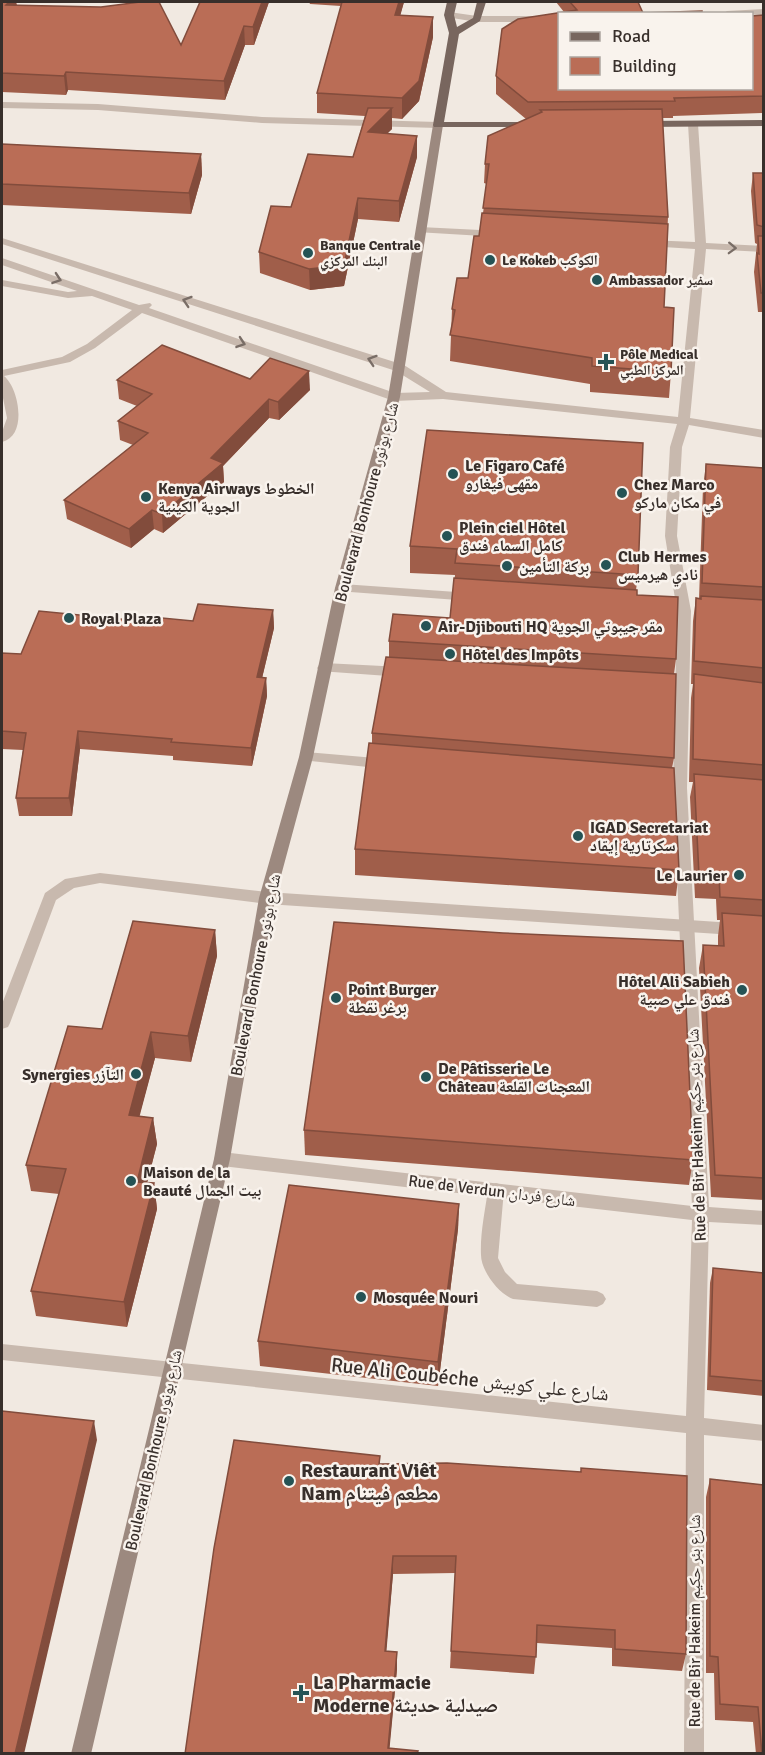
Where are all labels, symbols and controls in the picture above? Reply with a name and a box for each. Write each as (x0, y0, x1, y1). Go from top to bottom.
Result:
legend (558, 12, 753, 90)
text: Road (612, 25, 651, 47)
text: Building (612, 55, 676, 77)
place label: Banque Centrale البنك المركزي (320, 237, 421, 272)
one-way arrow (728, 241, 737, 254)
marker: Banque Centrale البنك المركزي (301, 246, 315, 260)
place label: Le Kokeb الكوكب (502, 252, 598, 269)
marker: Le Kokeb الكوكب (483, 253, 497, 267)
one-way arrow (51, 272, 62, 285)
place label: Ambassador سفير (609, 272, 713, 289)
marker: Ambassador سفير (590, 273, 604, 287)
one-way arrow (182, 295, 193, 308)
one-way arrow (235, 336, 246, 349)
place label: Pôle Medical المركز الطبي (620, 346, 699, 381)
marker: Pôle Medical المركز الطبي (597, 353, 615, 371)
one-way arrow (367, 355, 378, 367)
street label: Boulevard Bonhoure شارع بونور (331, 400, 403, 604)
place label: Le Figaro Café مقهى فيغارو (465, 456, 564, 494)
marker: Le Figaro Café مقهى فيغارو (446, 467, 460, 481)
place label: Chez Marco في مكان ماركو (634, 475, 721, 515)
place label: Kenya Airways الخطوط الجوية الكينية (158, 479, 314, 517)
marker: Chez Marco في مكان ماركو (615, 486, 629, 500)
marker: Kenya Airways الخطوط الجوية الكينية (139, 490, 153, 504)
place label: Plein ciel Hôtel كامل السماء فندق (459, 518, 565, 556)
marker: Plein ciel Hôtel كامل السماء فندق (440, 529, 454, 543)
place label: Club Hermes نادي هيرميس (618, 547, 707, 587)
place label: بركة التأمين (519, 557, 589, 577)
marker: Club Hermes نادي هيرميس (599, 558, 613, 572)
marker: بركة التأمين (500, 559, 514, 573)
place label: Royal Plaza (81, 609, 161, 629)
marker: Royal Plaza (62, 611, 76, 625)
place label: Air-Djibouti HQ مقر جيبوتي الجوية (438, 617, 663, 639)
marker: Air-Djibouti HQ مقر جيبوتي الجوية (419, 619, 433, 633)
place label: Hôtel des Impôts (462, 645, 579, 665)
marker: Hôtel des Impôts (443, 647, 457, 661)
place label: IGAD Secretariat سكرتارية إيقاد (590, 818, 708, 856)
marker: IGAD Secretariat سكرتارية إيقاد (571, 829, 585, 843)
place label: Le Laurier (656, 866, 728, 886)
marker: Le Laurier (732, 868, 746, 882)
street label: Boulevard Bonhoure شارع بونور (227, 872, 285, 1078)
place label: Hôtel Ali Sabieh فندق علي صبية (618, 972, 730, 1012)
place label: Point Burger برغر نقطة (348, 980, 437, 1018)
marker: Hôtel Ali Sabieh فندق علي صبية (735, 983, 749, 997)
marker: Point Burger برغر نقطة (329, 991, 343, 1005)
street label: Rue de Bir Hakeim شارع بئر حكيم (683, 1028, 711, 1242)
place label: De Pâtisserie Le Château المعجنات القلعة (438, 1059, 590, 1097)
place label: Synergies التآزر (22, 1065, 124, 1085)
marker: Synergies التآزر (129, 1067, 143, 1081)
marker: De Pâtisserie Le Château المعجنات القلعة (419, 1070, 433, 1084)
place label: Maison de la Beauté بيت الجمال (143, 1163, 261, 1201)
street label: Rue de Verdun شارع فردان (407, 1171, 577, 1211)
marker: Maison de la Beauté بيت الجمال (124, 1174, 138, 1188)
place label: Mosquée Nouri (373, 1288, 478, 1308)
marker: Mosquée Nouri (354, 1290, 368, 1304)
street label: Boulevard Bonhoure شارع بونور (121, 1348, 187, 1553)
street label: Rue Ali Coubéche شارع علي كوبيش (329, 1352, 610, 1410)
place label: Restaurant Viêt Nam مطعم فيتنام (301, 1458, 438, 1507)
marker: Restaurant Viêt Nam مطعم فيتنام (282, 1474, 296, 1488)
street label: Rue de Bir Hakeim شارع بئر حكيم (685, 1515, 705, 1727)
place label: La Pharmacie Moderne صيدلية حديثة (313, 1670, 498, 1718)
marker: La Pharmacie Moderne صيدلية حديثة (294, 1686, 308, 1700)

